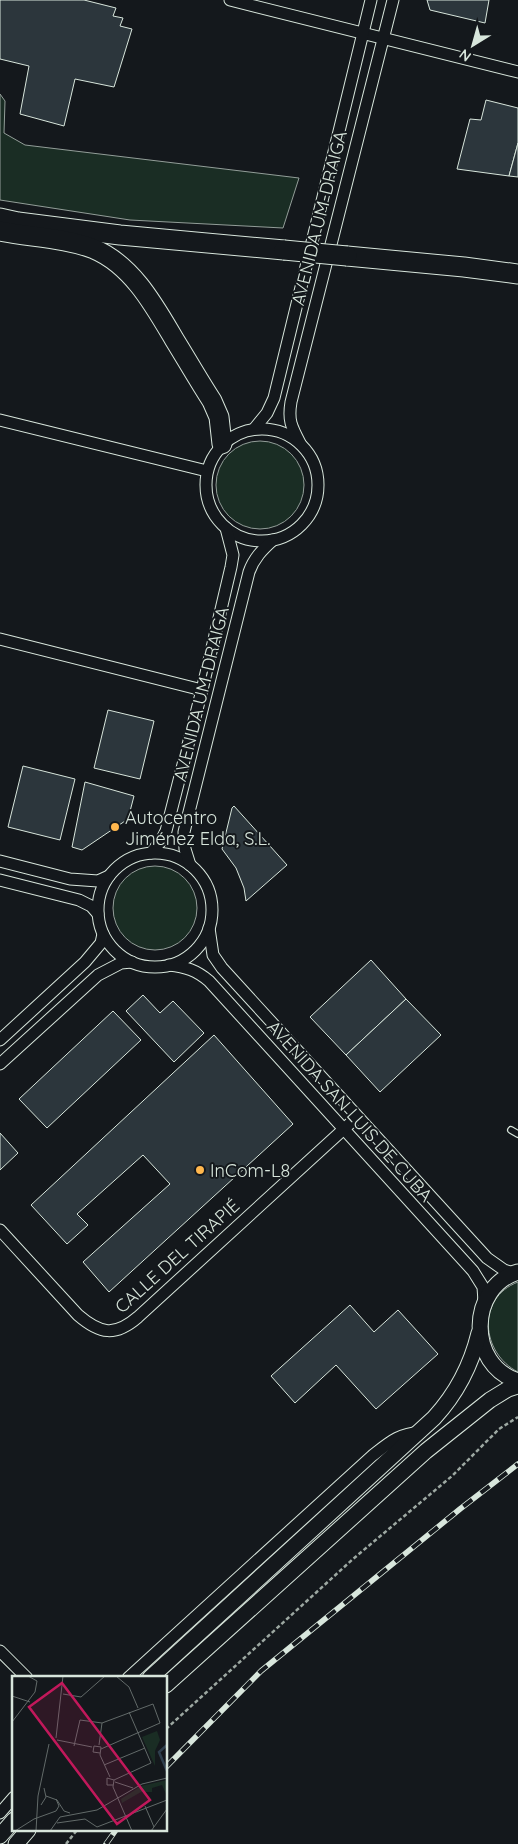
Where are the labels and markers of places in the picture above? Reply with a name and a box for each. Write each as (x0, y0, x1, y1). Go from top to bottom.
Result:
place label: Autocentro Jiménez Elda, S.L. (125, 806, 270, 850)
marker: Autocentro Jiménez Elda, S.L. (109, 821, 121, 833)
place label: InCom-L8 (210, 1159, 290, 1182)
marker: InCom-L8 (194, 1164, 206, 1176)

